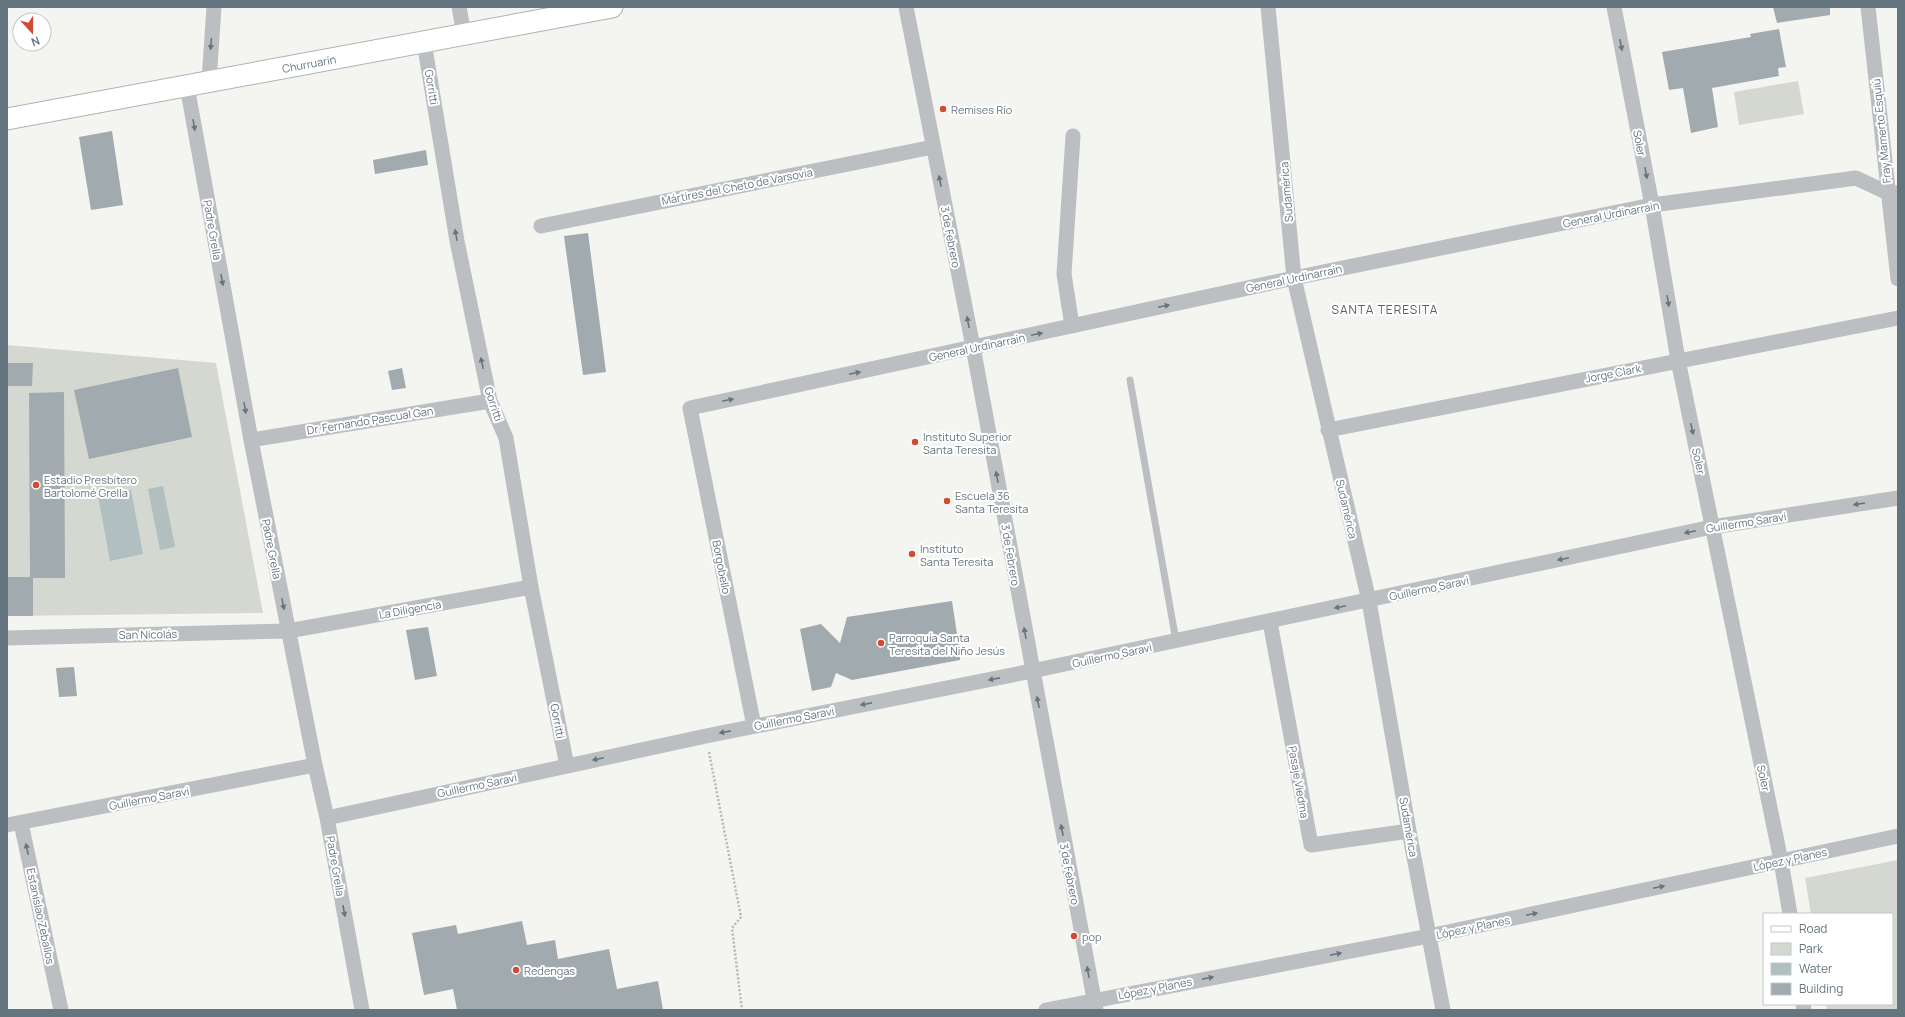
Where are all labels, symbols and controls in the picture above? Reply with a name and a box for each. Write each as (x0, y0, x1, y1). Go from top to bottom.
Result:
north arrow (12, 12, 52, 52)
text: N (29, 33, 42, 50)
one-way arrow (208, 38, 215, 50)
one-way arrow (1619, 39, 1625, 51)
street label: Churruarín (281, 51, 337, 75)
street label: Gorritti (422, 68, 442, 106)
street label: Fray Mamerto Esquiú (1868, 78, 1894, 184)
place label: Remises Río (951, 102, 1013, 117)
marker: Remises Río (938, 104, 948, 114)
one-way arrow (191, 119, 197, 131)
street label: Soler (1630, 129, 1650, 157)
street label: Sudamérica (1276, 161, 1296, 223)
street label: Mártires del Cheto de Varsovia (660, 164, 814, 208)
one-way arrow (1643, 167, 1649, 179)
one-way arrow (937, 175, 943, 187)
street label: General Urdinarrain (1562, 197, 1660, 231)
street label: Padre Grella (200, 199, 226, 261)
street label: 3 de Febrero (938, 205, 964, 270)
one-way arrow (453, 229, 459, 241)
street label: General Urdinarrain (1245, 260, 1343, 296)
one-way arrow (219, 274, 225, 286)
one-way arrow (1665, 295, 1671, 307)
district label: SANTA TERESITA (1332, 301, 1438, 318)
one-way arrow (1158, 302, 1170, 308)
one-way arrow (965, 316, 971, 328)
street label: General Urdinarrain (928, 329, 1026, 365)
one-way arrow (1031, 330, 1043, 336)
one-way arrow (479, 357, 485, 369)
street label: Jorge Clark (1584, 360, 1643, 386)
one-way arrow (849, 369, 861, 375)
street label: Gorritti (481, 385, 507, 423)
one-way arrow (722, 396, 734, 402)
one-way arrow (242, 402, 248, 414)
street label: Dr. Fernando Pascual Gan (306, 403, 434, 437)
one-way arrow (1689, 423, 1695, 435)
place label: Instituto Superior Santa Teresita (923, 429, 1012, 457)
marker: Instituto Superior Santa Teresita (910, 437, 920, 447)
street label: Soler (1689, 447, 1709, 475)
one-way arrow (994, 471, 1000, 483)
place label: Estadio Presbítero Bartolomé Grella (44, 472, 138, 500)
street label: Sudamérica (1333, 478, 1361, 540)
marker: Estadio Presbítero Bartolomé Grella (31, 480, 41, 490)
place label: Escuela 36 Santa Teresita (955, 488, 1028, 516)
marker: Escuela 36 Santa Teresita (942, 496, 952, 506)
one-way arrow (1853, 501, 1866, 507)
street label: Guillermo Saravi (1705, 508, 1787, 536)
street label: Padre Grella (259, 518, 285, 580)
street label: 3 de Febrero (998, 523, 1024, 588)
one-way arrow (1684, 530, 1696, 536)
street label: Borgobello (709, 539, 735, 596)
place label: Instituto Santa Teresita (920, 541, 993, 569)
marker: Instituto Santa Teresita (907, 549, 917, 559)
one-way arrow (1557, 557, 1569, 563)
street label: Guillermo Saravi (1388, 572, 1470, 604)
street label: La Diligencia (378, 596, 442, 622)
one-way arrow (280, 598, 286, 611)
one-way arrow (1334, 604, 1346, 610)
street label: San Nicolás (119, 626, 178, 642)
one-way arrow (1022, 627, 1028, 639)
place label: Parroquía Santa Teresita del Niño Jesús (889, 630, 1005, 658)
marker: Parroquía Santa Teresita del Niño Jesús (876, 638, 886, 648)
street label: Guillermo Saravi (1071, 639, 1153, 671)
one-way arrow (987, 676, 1000, 682)
one-way arrow (1034, 696, 1040, 709)
street label: Gorritti (547, 702, 569, 740)
one-way arrow (860, 702, 872, 708)
street label: Guillermo Saravi (753, 703, 835, 733)
one-way arrow (719, 729, 731, 735)
street label: Pasaje Viedma (1285, 745, 1313, 819)
one-way arrow (592, 756, 604, 762)
street label: Soler (1754, 764, 1774, 792)
street label: Guillermo Saravi (436, 769, 518, 801)
street label: Guillermo Saravi (108, 783, 190, 813)
street label: Sudamérica (1396, 796, 1422, 858)
one-way arrow (1058, 824, 1064, 836)
street label: Padre Grella (323, 835, 349, 897)
street label: 3 de Febrero (1057, 842, 1083, 907)
one-way arrow (23, 843, 29, 855)
street label: López y Planes (1752, 844, 1829, 874)
street label: Estanislao Zeballos (23, 867, 59, 966)
one-way arrow (1653, 884, 1665, 890)
one-way arrow (341, 905, 347, 918)
one-way arrow (1526, 911, 1538, 917)
street label: López y Planes (1435, 912, 1512, 942)
legend (1763, 913, 1893, 1005)
text: Road (1799, 920, 1827, 937)
place label: pop (1082, 929, 1102, 944)
marker: pop (1069, 931, 1079, 941)
text: Park (1799, 940, 1824, 957)
one-way arrow (1330, 951, 1342, 957)
text: Water (1799, 960, 1833, 977)
place label: Redengas (524, 963, 575, 978)
marker: Redengas (511, 965, 521, 975)
one-way arrow (1085, 966, 1091, 978)
street label: López y Planes (1117, 973, 1194, 1003)
one-way arrow (1202, 975, 1214, 981)
text: Building (1799, 980, 1843, 997)

